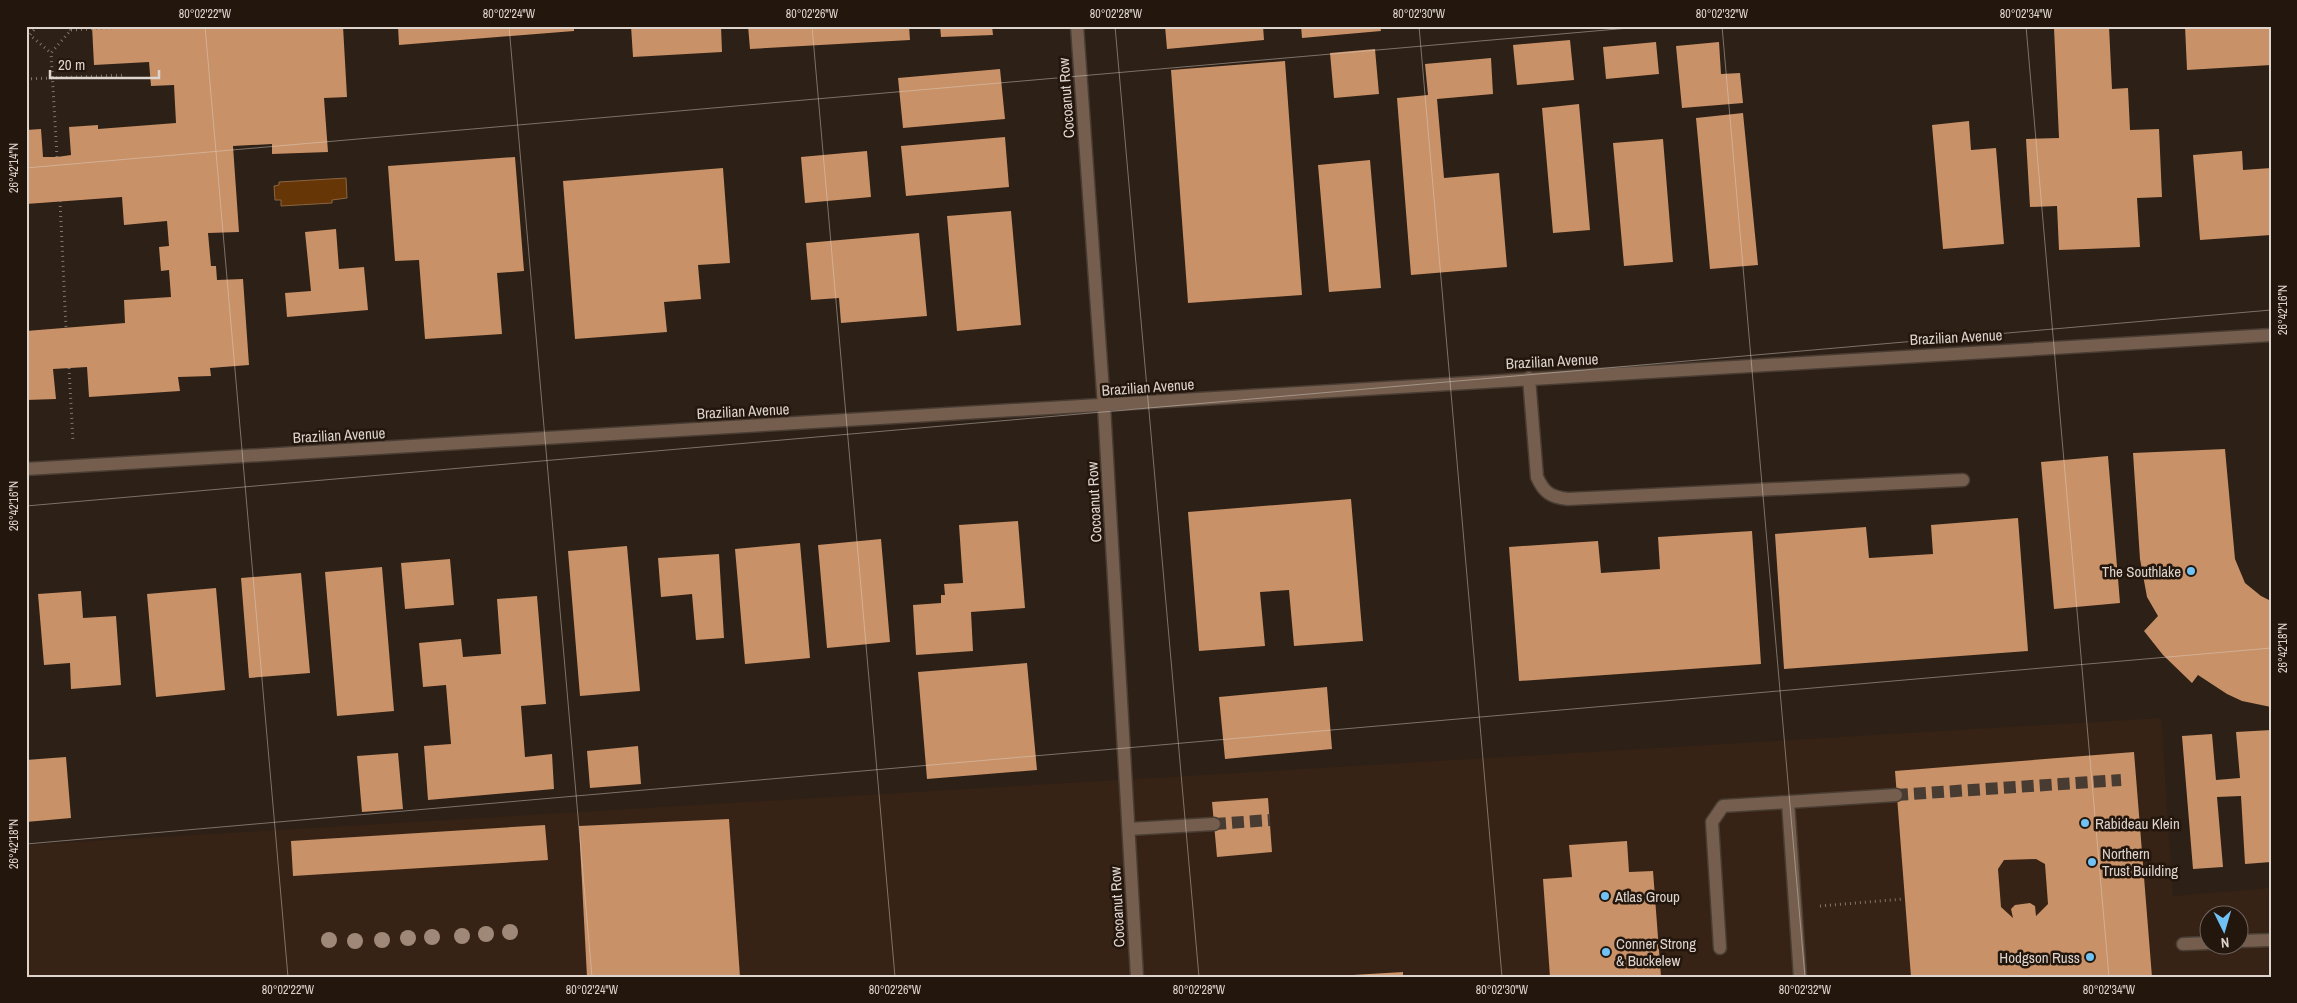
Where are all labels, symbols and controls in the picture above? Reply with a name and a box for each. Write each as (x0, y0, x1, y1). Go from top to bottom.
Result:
text: 80°02'22"W (179, 6, 232, 22)
text: 80°02'24"W (483, 6, 536, 22)
text: 80°02'26"W (786, 6, 839, 22)
text: 80°02'28"W (1090, 6, 1143, 22)
text: 80°02'30"W (1393, 6, 1446, 22)
text: 80°02'32"W (1696, 6, 1749, 22)
text: 80°02'34"W (2000, 6, 2053, 22)
scale bar (50, 48, 159, 80)
text: 20 m (58, 54, 85, 75)
street label: Cocoanut Row (1053, 57, 1079, 139)
text: 26°42'14"N (6, 143, 22, 193)
text: 26°42'16"N (2275, 285, 2291, 335)
street label: Brazilian Avenue (1909, 324, 2003, 350)
street label: Brazilian Avenue (1505, 348, 1599, 374)
street label: Brazilian Avenue (1101, 373, 1195, 401)
street label: Brazilian Avenue (696, 398, 790, 424)
street label: Brazilian Avenue (292, 422, 386, 448)
street label: Cocoanut Row (1081, 461, 1107, 543)
text: 26°42'16"N (6, 481, 22, 531)
place label: The Southlake (2102, 561, 2181, 582)
marker: The Southlake (2185, 565, 2197, 577)
text: 26°42'18"N (2275, 623, 2291, 673)
place label: Rabideau Klein (2095, 813, 2180, 834)
marker: Rabideau Klein (2079, 817, 2091, 829)
text: 26°42'18"N (6, 819, 22, 869)
place label: Northern Trust Building (2102, 843, 2178, 881)
marker: Northern Trust Building (2086, 856, 2098, 868)
street label: Cocoanut Row (1104, 866, 1130, 948)
place label: Atlas Group (1614, 886, 1680, 907)
marker: Atlas Group (1599, 890, 1611, 902)
north arrow (2200, 906, 2250, 956)
place label: Conner Strong & Buckelew (1616, 933, 1696, 971)
text: N (2220, 934, 2230, 952)
marker: Conner Strong & Buckelew (1600, 946, 1612, 958)
place label: Hodgson Russ (1999, 947, 2080, 968)
marker: Hodgson Russ (2084, 951, 2096, 963)
text: 80°02'22"W (262, 982, 315, 998)
text: 80°02'24"W (566, 982, 619, 998)
text: 80°02'26"W (869, 982, 922, 998)
text: 80°02'28"W (1173, 982, 1226, 998)
text: 80°02'30"W (1476, 982, 1529, 998)
text: 80°02'32"W (1779, 982, 1832, 998)
text: 80°02'34"W (2083, 982, 2136, 998)

